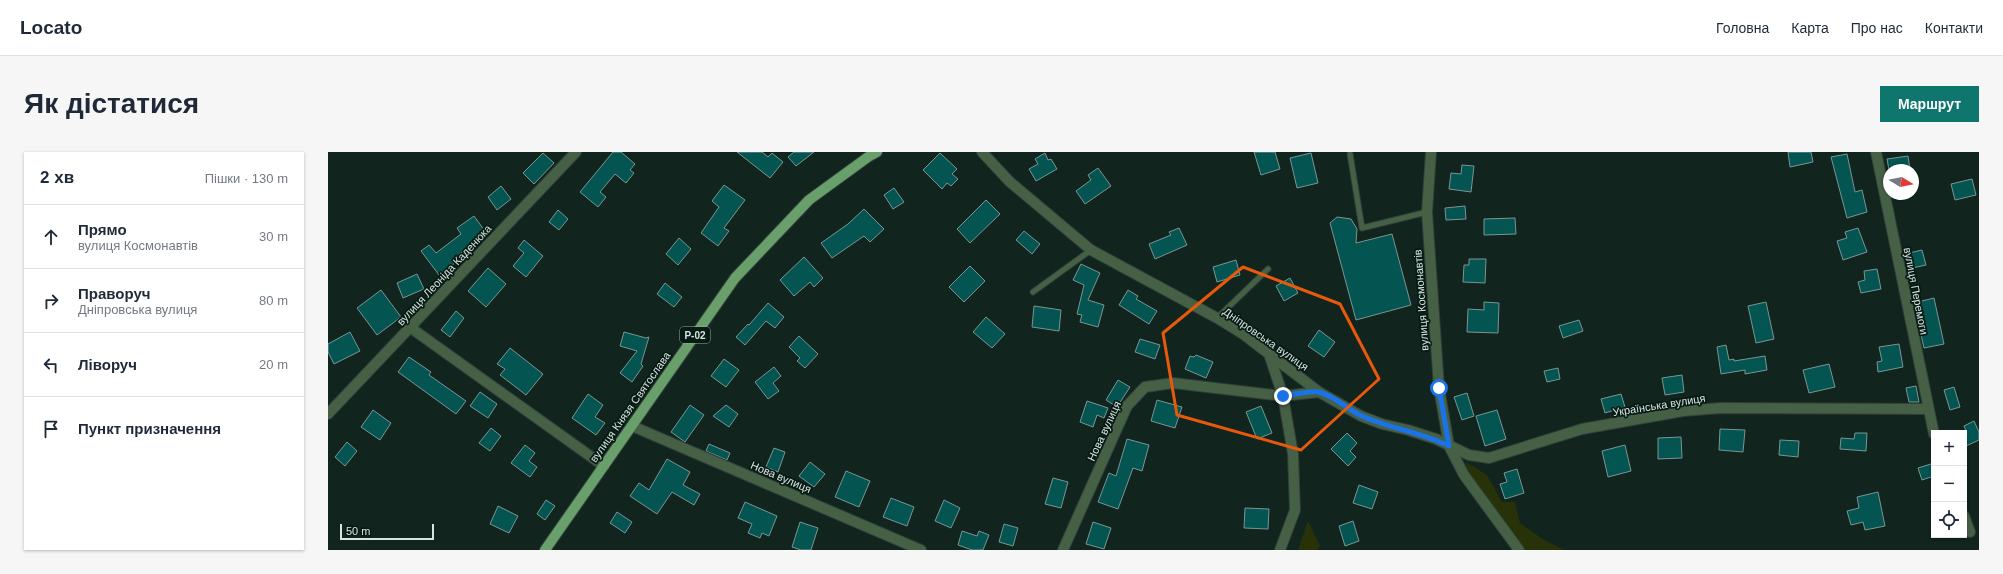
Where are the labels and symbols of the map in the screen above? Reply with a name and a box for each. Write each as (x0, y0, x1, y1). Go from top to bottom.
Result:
north arrow (1883, 164, 1919, 200)
street label: вулиця Леоніда Каденюка (394, 222, 494, 328)
street label: вулиця Перемоги (1902, 246, 1930, 336)
street label: вулиця Космонавтів (1411, 249, 1431, 351)
street label: Дніпровська вулиця (1221, 305, 1311, 373)
road number: Р-02 (680, 327, 710, 343)
street label: вулиця Князя Святослава (587, 349, 673, 464)
route start (1430, 379, 1448, 397)
route end (1274, 387, 1292, 405)
street label: Українська вулиця (1612, 392, 1706, 418)
street label: Нова вулиця (1085, 399, 1123, 463)
street label: Нова вулиця (749, 459, 813, 495)
scale bar (340, 522, 434, 541)

